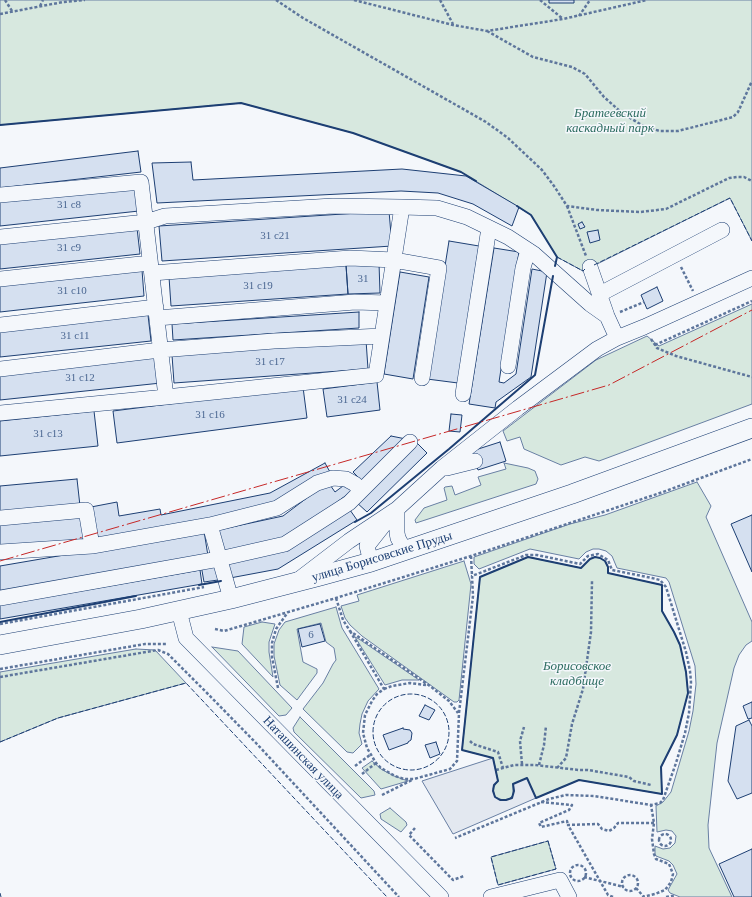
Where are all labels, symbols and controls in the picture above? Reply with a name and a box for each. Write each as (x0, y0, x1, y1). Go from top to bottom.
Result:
park label: Братеевский каскадный парк (566, 106, 654, 137)
house number: 31 с8 (57, 198, 81, 212)
house number: 31 с21 (260, 229, 290, 243)
house number: 31 с9 (57, 241, 81, 255)
house number: 31 (358, 272, 368, 286)
house number: 31 с19 (243, 279, 273, 293)
house number: 31 с10 (57, 284, 87, 298)
house number: 31 с11 (60, 329, 90, 343)
house number: 31 с17 (255, 355, 285, 369)
house number: 31 с12 (65, 371, 95, 385)
house number: 31 с24 (337, 393, 367, 407)
house number: 31 с16 (195, 408, 225, 422)
house number: 31 с13 (33, 427, 63, 441)
street label: улица Борисовские Пруды (310, 528, 454, 586)
house number: 6 (308, 628, 314, 642)
park label: Борисовское кладбище (543, 659, 611, 690)
street label: Наташинская улица (259, 713, 347, 803)

